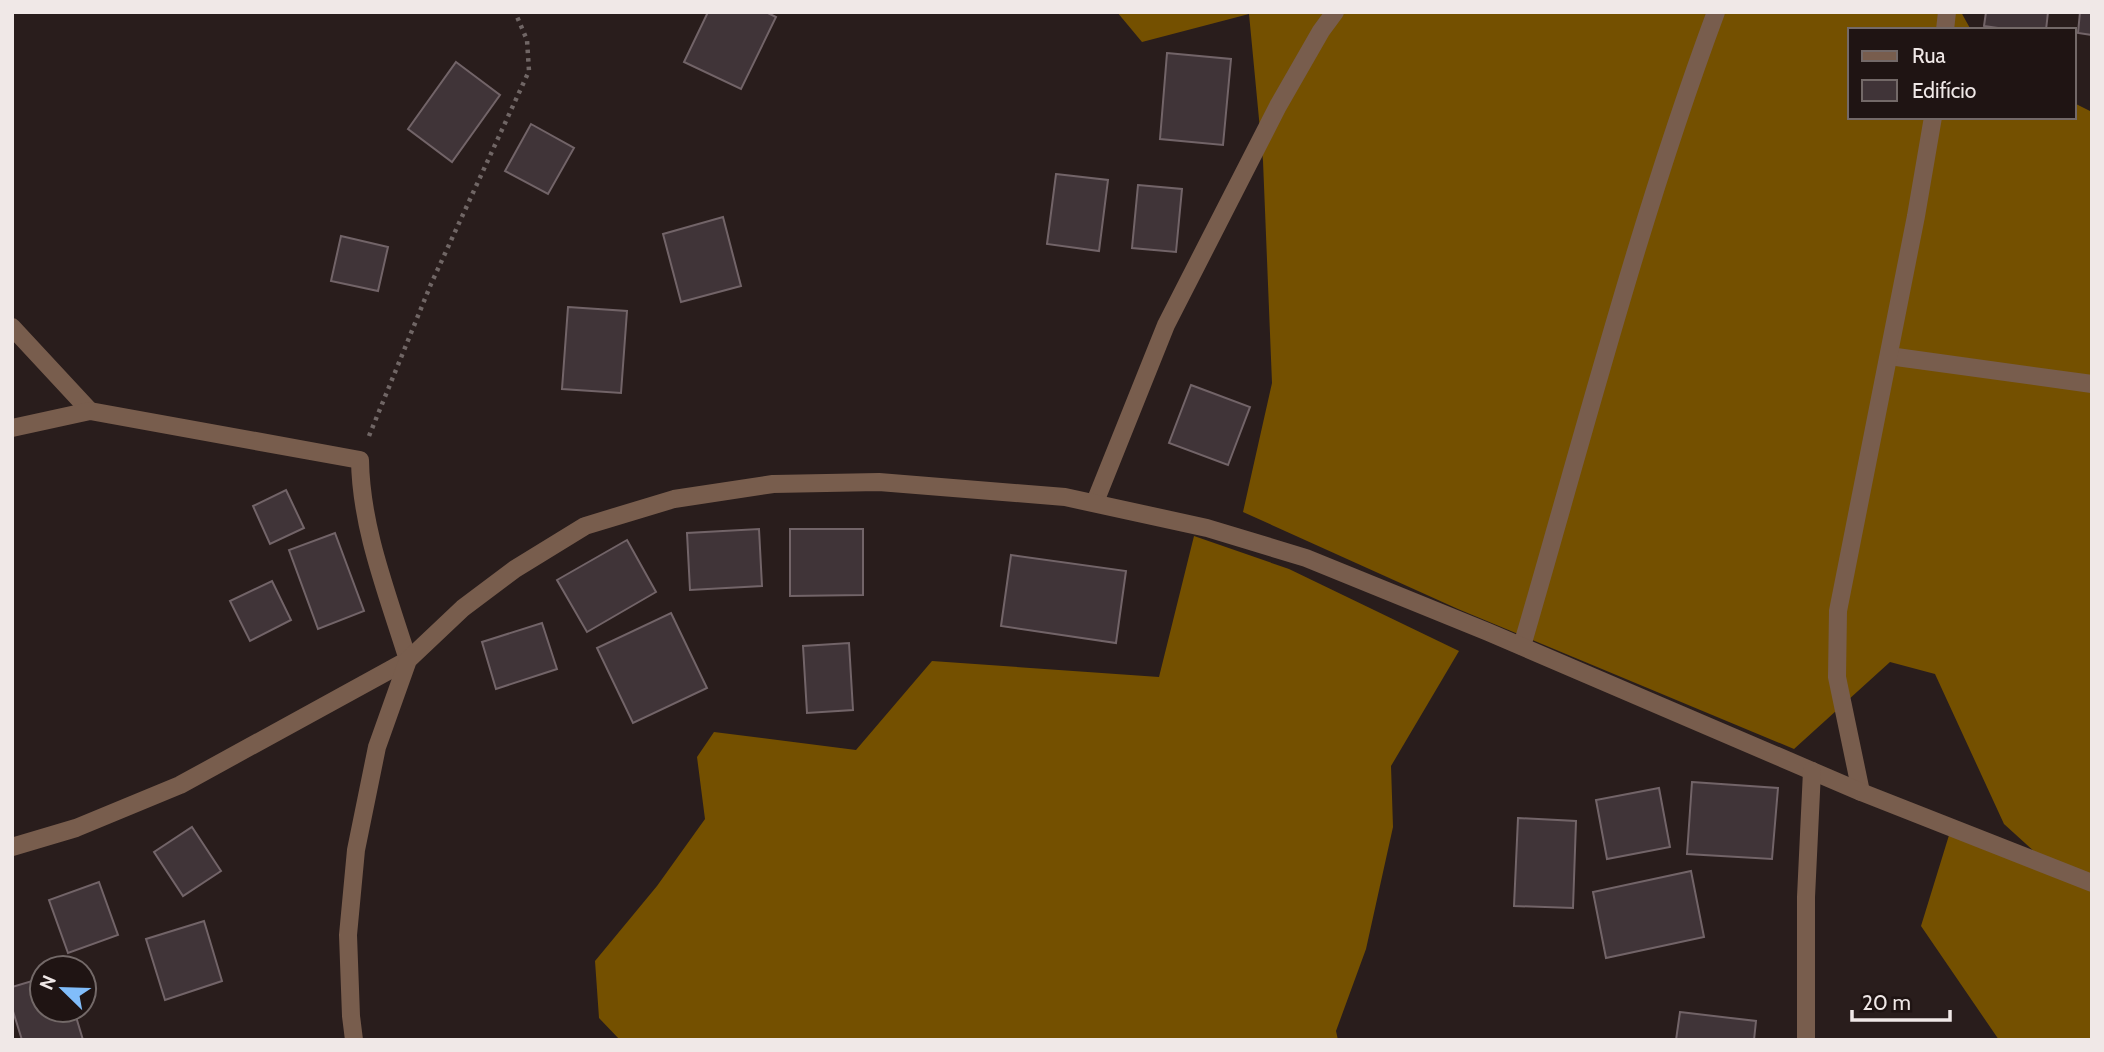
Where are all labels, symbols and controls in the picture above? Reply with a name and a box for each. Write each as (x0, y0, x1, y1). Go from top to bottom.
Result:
legend (1848, 28, 2076, 119)
text: Rua (1912, 43, 1946, 68)
text: Edifício (1912, 78, 1976, 103)
north arrow (28, 954, 98, 1024)
text: N (35, 972, 61, 993)
scale bar (1852, 978, 1950, 1022)
text: 20 m (1862, 990, 1911, 1015)

